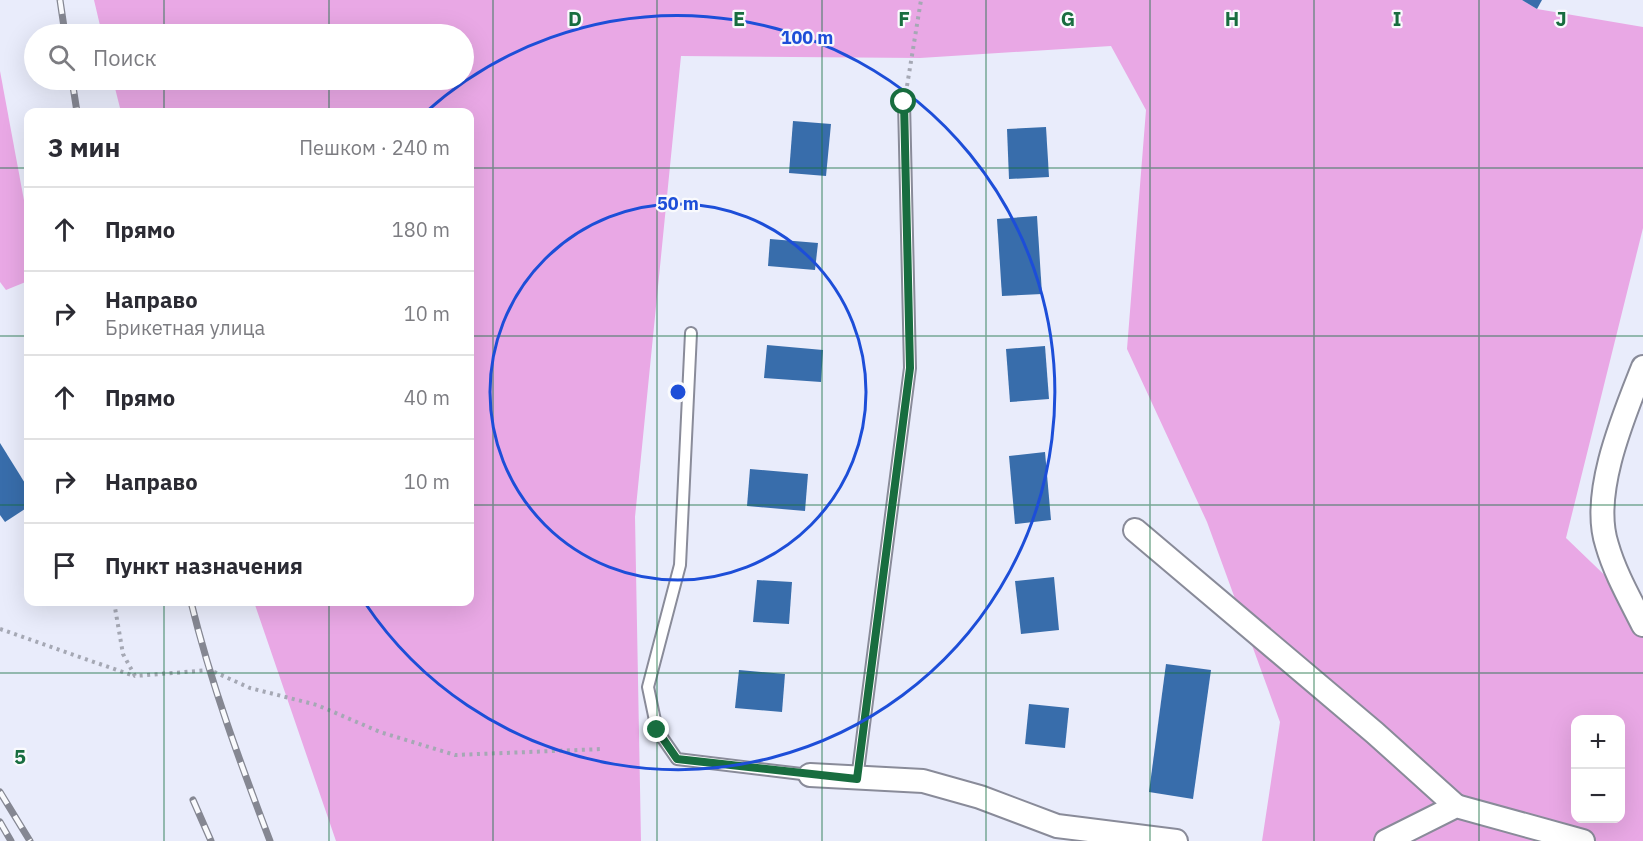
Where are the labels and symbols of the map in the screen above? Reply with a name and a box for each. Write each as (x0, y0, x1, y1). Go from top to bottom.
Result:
text: D (568, 5, 582, 32)
text: E (733, 5, 745, 32)
text: F (898, 5, 910, 32)
text: G (1061, 5, 1075, 32)
text: H (1225, 5, 1239, 32)
text: I (1393, 5, 1401, 32)
text: J (1555, 5, 1567, 32)
text: 100 m (781, 26, 833, 49)
route start (890, 88, 916, 114)
text: 50 m (657, 192, 699, 215)
centre of rings (668, 382, 688, 402)
route end (643, 716, 669, 742)
text: 5 (14, 743, 26, 770)

